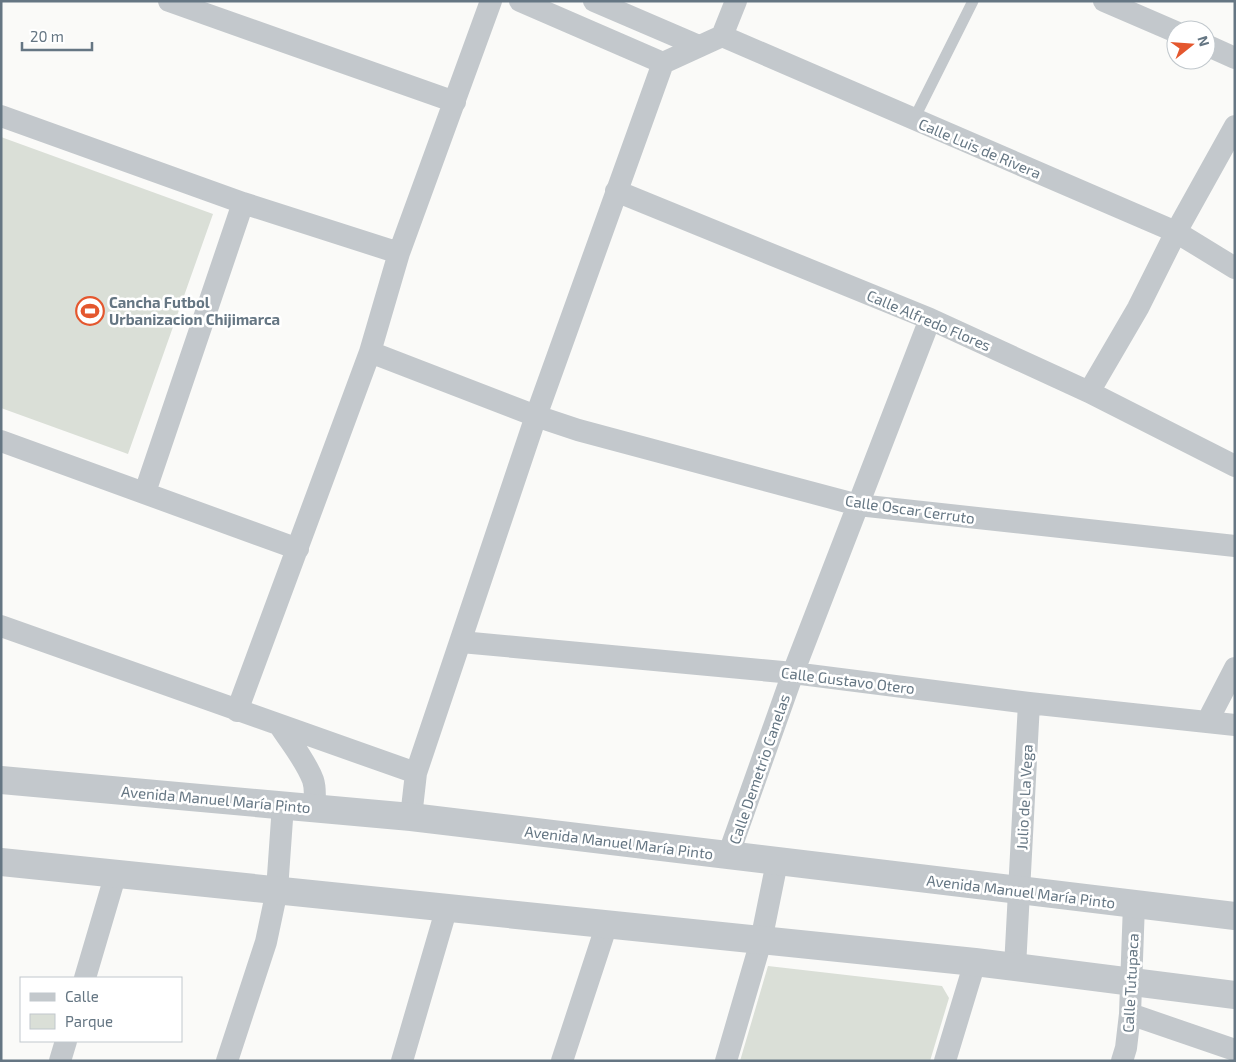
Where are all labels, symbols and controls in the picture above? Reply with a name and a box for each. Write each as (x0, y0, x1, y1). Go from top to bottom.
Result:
scale bar (22, 20, 92, 52)
north arrow (1166, 20, 1216, 70)
text: 20 m (30, 27, 64, 45)
text: N (1194, 34, 1214, 48)
street label: Calle Luis de Rivera (916, 114, 1044, 182)
street label: Calle Alfredo Flores (864, 286, 994, 354)
place label: Cancha Futbol Urbanizacion Chijimarca (109, 293, 280, 328)
sports icon: Cancha Futbol Urbanizacion Chijimarca (75, 296, 105, 326)
street label: Calle Oscar Cerruto (844, 491, 976, 527)
street label: Calle Gustavo Otero (780, 663, 916, 697)
street label: Calle Demetrio Canelas (725, 692, 793, 846)
street label: Julio de La Vega (1012, 744, 1036, 850)
street label: Avenida Manuel María Pinto (121, 782, 311, 816)
street label: Avenida Manuel María Pinto (524, 821, 714, 863)
street label: Avenida Manuel María Pinto (926, 870, 1116, 912)
street label: Calle Tutupaca (1118, 933, 1142, 1033)
legend (20, 977, 182, 1042)
text: Calle (65, 987, 99, 1005)
text: Parque (65, 1012, 113, 1030)

